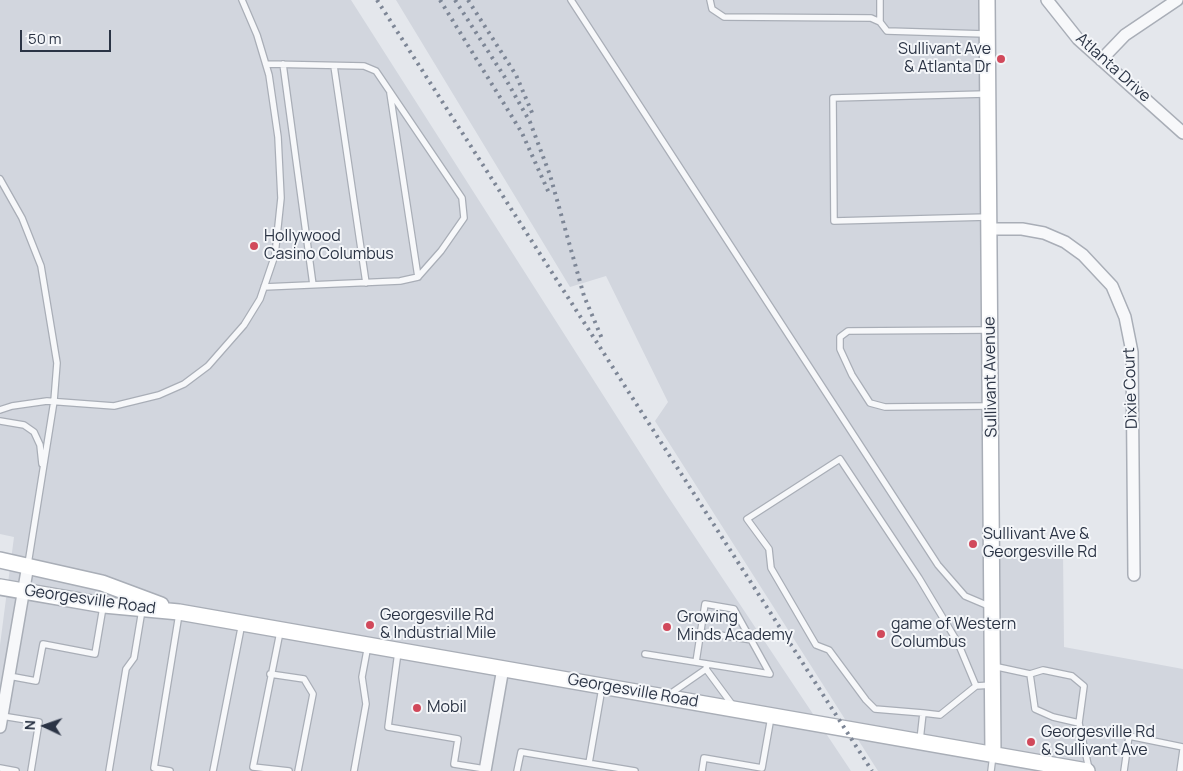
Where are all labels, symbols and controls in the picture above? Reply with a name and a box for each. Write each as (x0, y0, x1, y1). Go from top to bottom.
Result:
scale bar (22, 20, 114, 52)
text: 50 m (28, 28, 62, 49)
street label: Atlanta Drive (1072, 29, 1154, 107)
place label: Sullivant Ave & Atlanta Dr (898, 40, 991, 78)
marker: Sullivant Ave & Atlanta Dr (995, 53, 1007, 65)
place label: Hollywood Casino Columbus (264, 227, 394, 265)
marker: Hollywood Casino Columbus (248, 240, 260, 252)
street label: Sullivant Avenue (980, 316, 1002, 438)
street label: Dixie Court (1120, 347, 1142, 429)
place label: Sullivant Ave & Georgesville Rd (983, 525, 1097, 563)
marker: Sullivant Ave & Georgesville Rd (967, 538, 979, 550)
street label: Georgesville Road (23, 581, 157, 619)
place label: Georgesville Rd & Industrial Mile (380, 606, 496, 644)
place label: Growing Minds Academy (677, 608, 793, 646)
place label: game of Western Columbus (891, 615, 1016, 653)
marker: Georgesville Rd & Industrial Mile (364, 619, 376, 631)
marker: Growing Minds Academy (661, 621, 673, 633)
marker: game of Western Columbus (875, 628, 887, 640)
street label: Georgesville Road (566, 670, 700, 712)
place label: Mobil (427, 698, 467, 718)
north arrow (20, 701, 70, 751)
marker: Mobil (411, 702, 423, 714)
text: N (20, 720, 39, 731)
place label: Georgesville Rd & Sullivant Ave (1041, 723, 1155, 761)
marker: Georgesville Rd & Sullivant Ave (1025, 736, 1037, 748)

